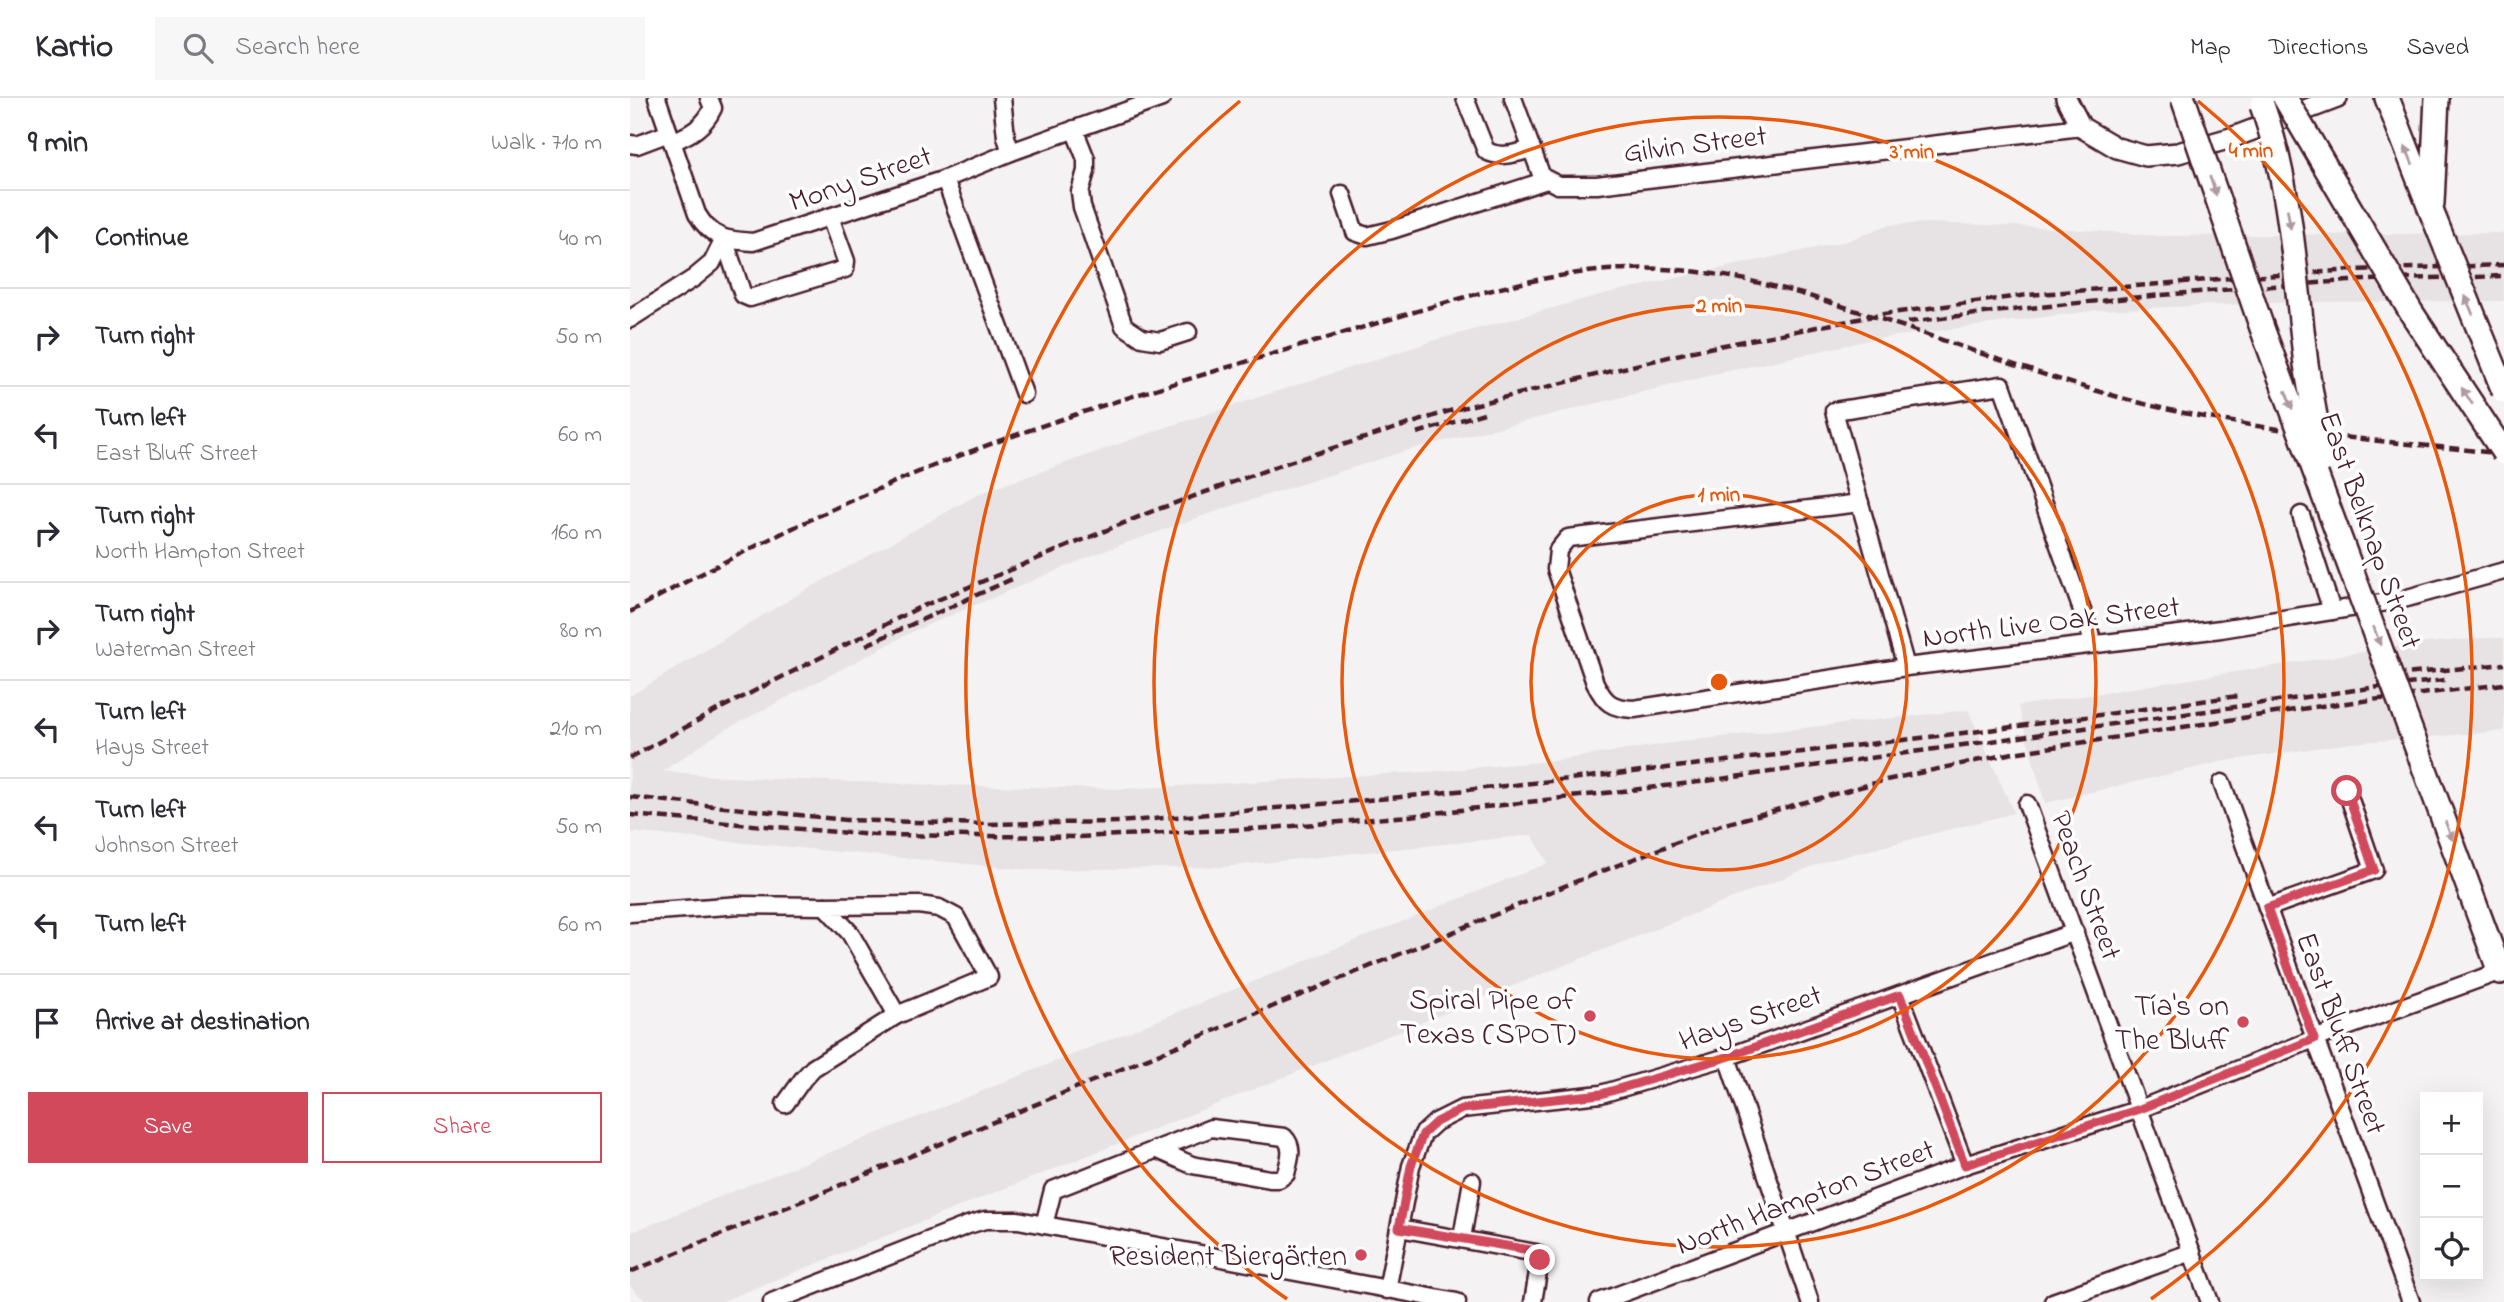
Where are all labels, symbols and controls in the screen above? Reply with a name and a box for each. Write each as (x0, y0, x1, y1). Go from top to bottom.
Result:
search box (155, 17, 645, 80)
text: Kartio (35, 24, 113, 72)
icon: search (179, 29, 217, 67)
text: Search here (235, 29, 360, 67)
text: Map (2190, 31, 2231, 66)
text: Directions (2269, 31, 2368, 66)
text: Saved (2406, 31, 2469, 66)
street label: Gilvin Street (1621, 115, 1770, 177)
text: 9 min (28, 122, 88, 166)
text: Walk · 710 m (491, 127, 602, 160)
street label: Mony Street (784, 136, 938, 226)
text: 4 min (2229, 137, 2273, 167)
text: 3 min (1889, 138, 1934, 168)
one-way arrow (2404, 145, 2415, 166)
one-way arrow (2208, 175, 2219, 196)
one-way arrow (2284, 208, 2295, 230)
icon: ahead (28, 220, 66, 258)
text: Continue (95, 220, 188, 258)
text: 40 m (559, 223, 602, 256)
text: 2 min (1695, 292, 1742, 322)
one-way arrow (2464, 295, 2475, 316)
icon: right (28, 318, 66, 356)
text: Turn right (95, 318, 195, 356)
text: 50 m (555, 321, 602, 354)
one-way arrow (2460, 386, 2473, 405)
one-way arrow (2284, 389, 2295, 410)
text: Turn left (95, 400, 186, 438)
street label: East Belknap Street (2305, 406, 2432, 656)
icon: left (28, 416, 66, 454)
text: 60 m (558, 419, 602, 452)
text: East Bluff Street (95, 438, 258, 471)
text: 1 min (1698, 481, 1740, 511)
text: Turn right (95, 498, 195, 536)
icon: right (28, 514, 66, 552)
text: 160 m (551, 517, 602, 550)
text: North Hampton Street (95, 536, 305, 569)
street label: North Live Oak Street (1920, 586, 2183, 662)
text: Turn right (95, 596, 195, 634)
icon: right (28, 612, 66, 650)
text: 80 m (560, 615, 602, 648)
one-way arrow (2372, 626, 2383, 647)
text: Waterman Street (95, 634, 256, 667)
centre of rings (1707, 670, 1731, 694)
text: Turn left (95, 694, 186, 732)
icon: left (28, 710, 66, 748)
text: 210 m (550, 713, 602, 746)
text: Hays Street (95, 732, 209, 765)
route start (2331, 775, 2362, 806)
text: Turn left (95, 792, 186, 830)
street label: Peach Street (2037, 805, 2132, 967)
icon: left (28, 808, 66, 846)
text: 50 m (555, 811, 602, 844)
one-way arrow (2443, 821, 2454, 842)
text: Johnson Street (95, 830, 238, 863)
icon: left (28, 906, 66, 944)
text: Turn left (95, 906, 186, 944)
text: 60 m (558, 909, 602, 942)
street label: East Bluff Street (2282, 927, 2396, 1141)
street label: Hays Street (1674, 975, 1828, 1065)
place label: Spiral Pipe of Texas (SPOT) (1400, 980, 1576, 1058)
place label: Tía's on The Bluff (2115, 986, 2229, 1064)
icon: arrive (28, 1004, 66, 1042)
text: Arrive at destination (95, 1004, 310, 1042)
marker: Spiral Pipe of Texas (SPOT) (1582, 1008, 1598, 1024)
marker: Tía's on The Bluff (2235, 1014, 2251, 1030)
button: Save (28, 1092, 308, 1163)
button: Share (322, 1092, 602, 1163)
map controls (2420, 1092, 2483, 1281)
button: + (2420, 1092, 2483, 1155)
street label: North Hampton Street (1670, 1129, 1942, 1268)
button: − (2420, 1155, 2483, 1218)
button: locate (2420, 1218, 2483, 1281)
place label: Resident Biergärten (1109, 1236, 1347, 1280)
route end (1524, 1244, 1555, 1275)
marker: Resident Biergärten (1353, 1247, 1369, 1263)

